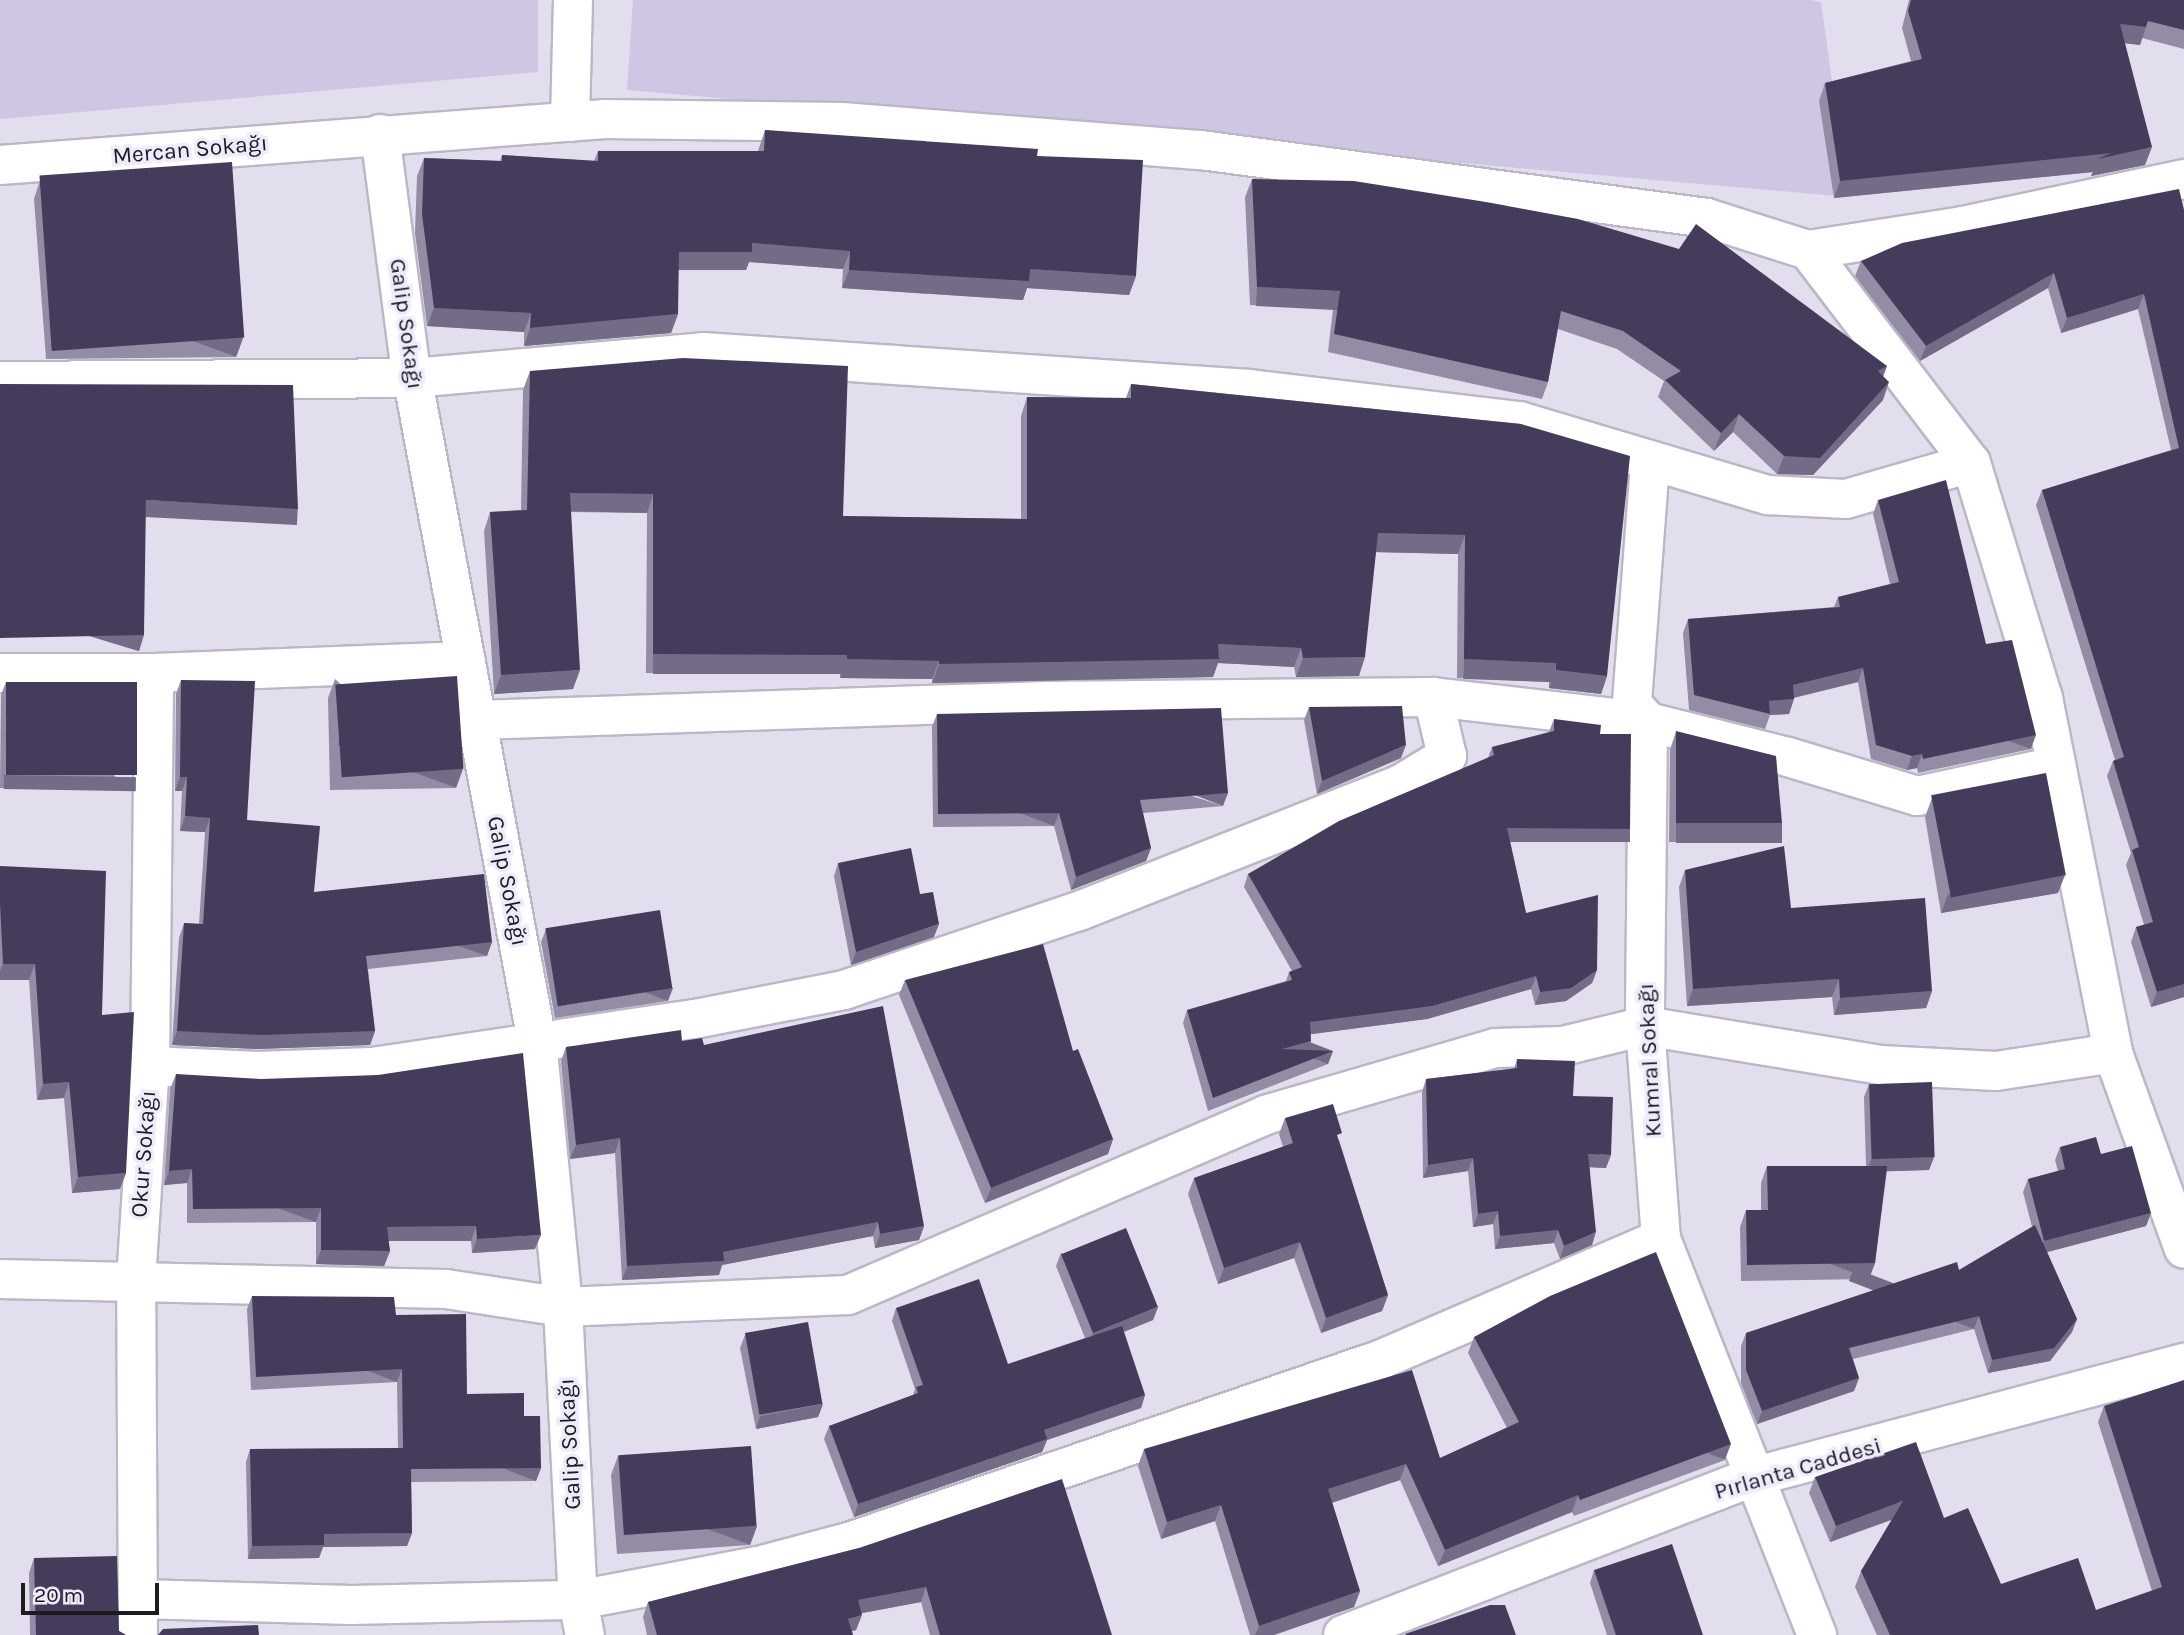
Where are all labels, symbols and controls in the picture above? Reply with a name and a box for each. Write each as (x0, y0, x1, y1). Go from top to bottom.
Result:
street label: Mercan Sokağı (111, 129, 269, 171)
street label: Galip Sokağı (383, 257, 429, 391)
street label: Galip Sokağı (481, 814, 533, 948)
street label: Kumral Sokağı (1632, 982, 1668, 1138)
street label: Okur Sokağı (126, 1089, 162, 1219)
street label: Galip Sokağı (553, 1378, 587, 1510)
street label: Pırlanta Caddesi (1711, 1432, 1885, 1506)
scale bar (24, 1568, 163, 1612)
text: 20 m (34, 1583, 83, 1607)

